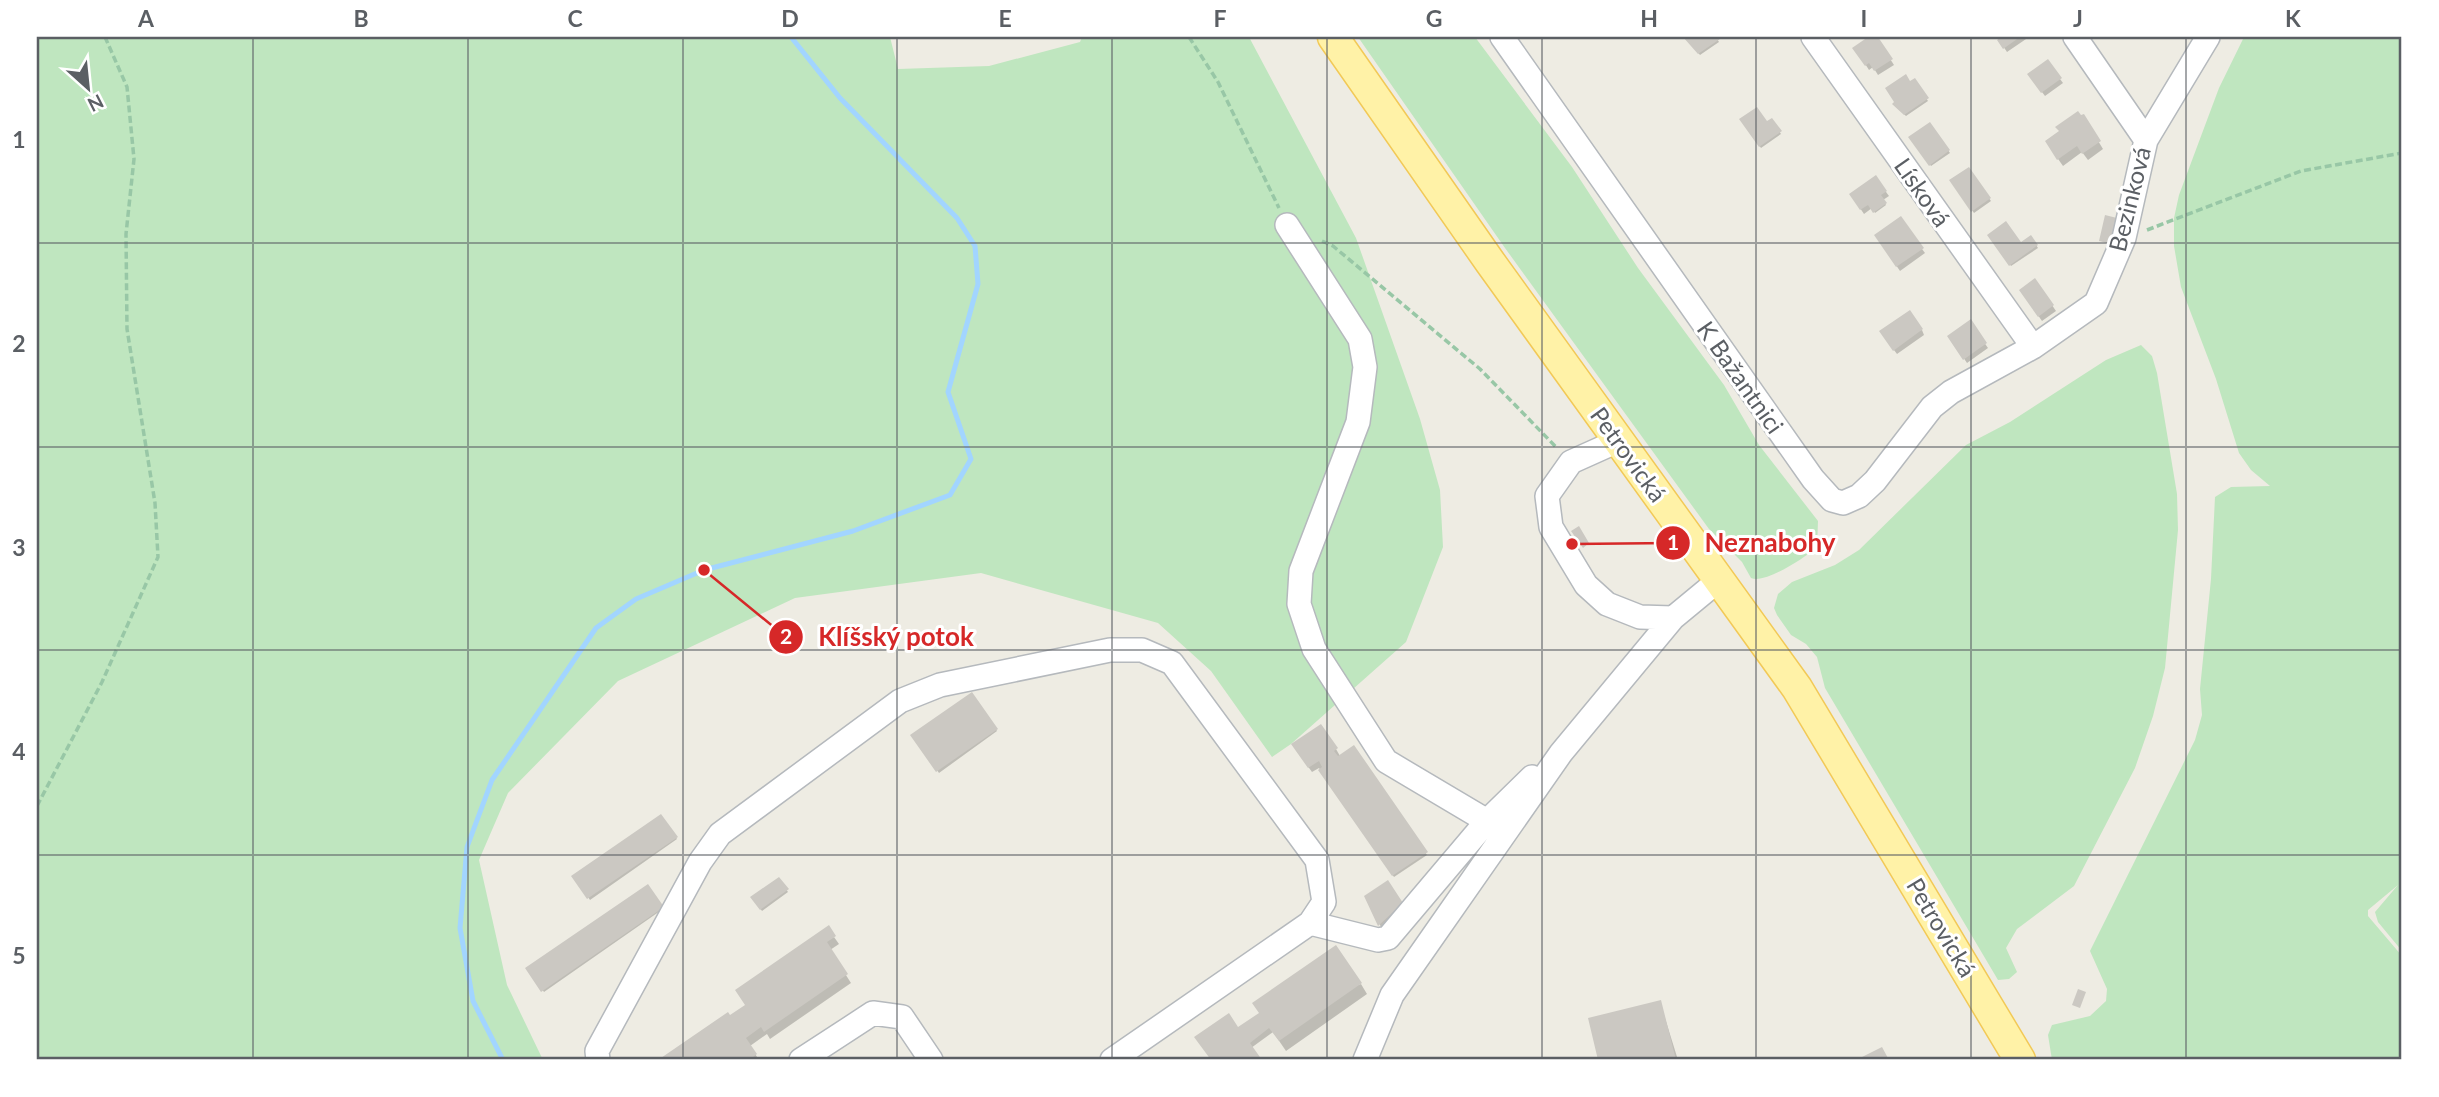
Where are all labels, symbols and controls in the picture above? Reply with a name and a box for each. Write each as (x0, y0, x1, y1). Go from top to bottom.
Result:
text: A (137, 4, 155, 32)
text: B (353, 4, 369, 32)
text: C (567, 4, 583, 32)
text: D (781, 4, 799, 32)
text: E (998, 4, 1012, 32)
text: F (1213, 4, 1227, 32)
text: G (1426, 4, 1442, 32)
text: H (1640, 4, 1658, 32)
text: I (1861, 4, 1867, 32)
text: J (2073, 4, 2083, 32)
text: K (2285, 4, 2301, 32)
north arrow (52, 52, 122, 122)
text: N (84, 90, 108, 117)
text: 1 (12, 125, 26, 153)
street label: Bezinková (2102, 144, 2156, 254)
street label: Lísková (1889, 152, 1957, 232)
street label: K Bažantnici (1692, 315, 1790, 439)
text: 2 (12, 329, 26, 357)
street label: Petrovická (1585, 401, 1673, 507)
callout: Neznabohy (1655, 519, 1849, 566)
text: Neznabohy (1704, 526, 1836, 558)
text: 1 (1667, 529, 1679, 554)
text: 3 (12, 533, 26, 561)
callout: Klíšský potok (769, 613, 988, 660)
text: Klíšský potok (818, 620, 974, 652)
text: 2 (780, 623, 792, 648)
text: 4 (12, 737, 26, 765)
street label: Petrovická (1901, 872, 1983, 982)
text: 5 (12, 941, 26, 969)

